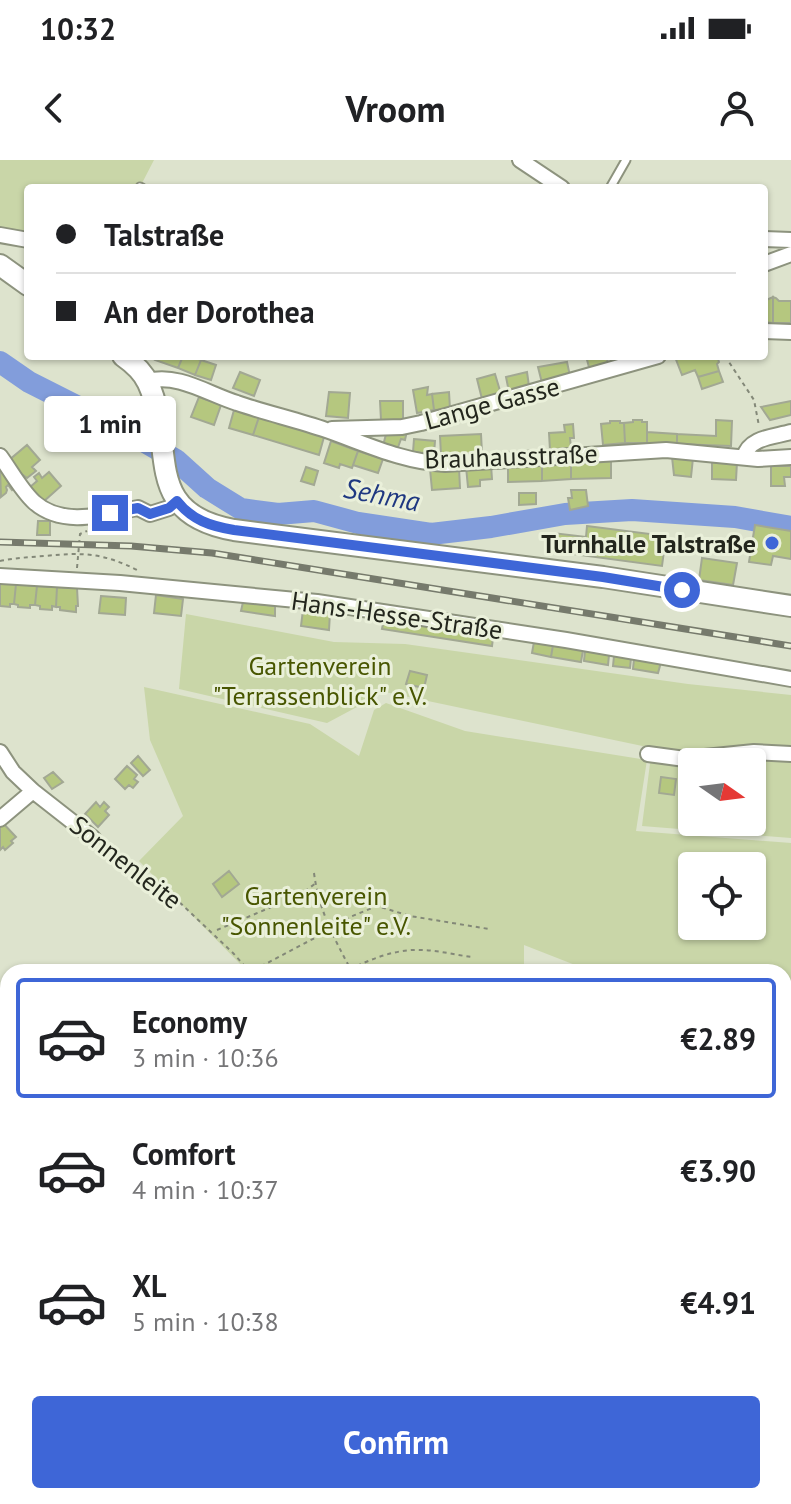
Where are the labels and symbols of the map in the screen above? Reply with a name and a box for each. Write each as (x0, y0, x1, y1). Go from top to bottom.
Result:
street label: Lange Gasse (421, 369, 563, 437)
callout: 1 min (44, 397, 176, 453)
street label: Brauhausstraße (424, 436, 598, 476)
water label: Sehma (341, 469, 424, 520)
route end (92, 495, 128, 531)
place label: Turnhalle Talstraße (541, 527, 756, 560)
marker: Turnhalle Talstraße (763, 534, 781, 552)
route start (664, 572, 700, 608)
street label: Hans-Hesse-Straße (289, 584, 505, 646)
park label: Gartenverein "Terrassenblick" e.V. (213, 649, 427, 712)
north arrow (678, 748, 766, 836)
street label: Sonnenleite (63, 808, 189, 916)
park label: Gartenverein "Sonnenleite" e.V. (221, 879, 411, 942)

